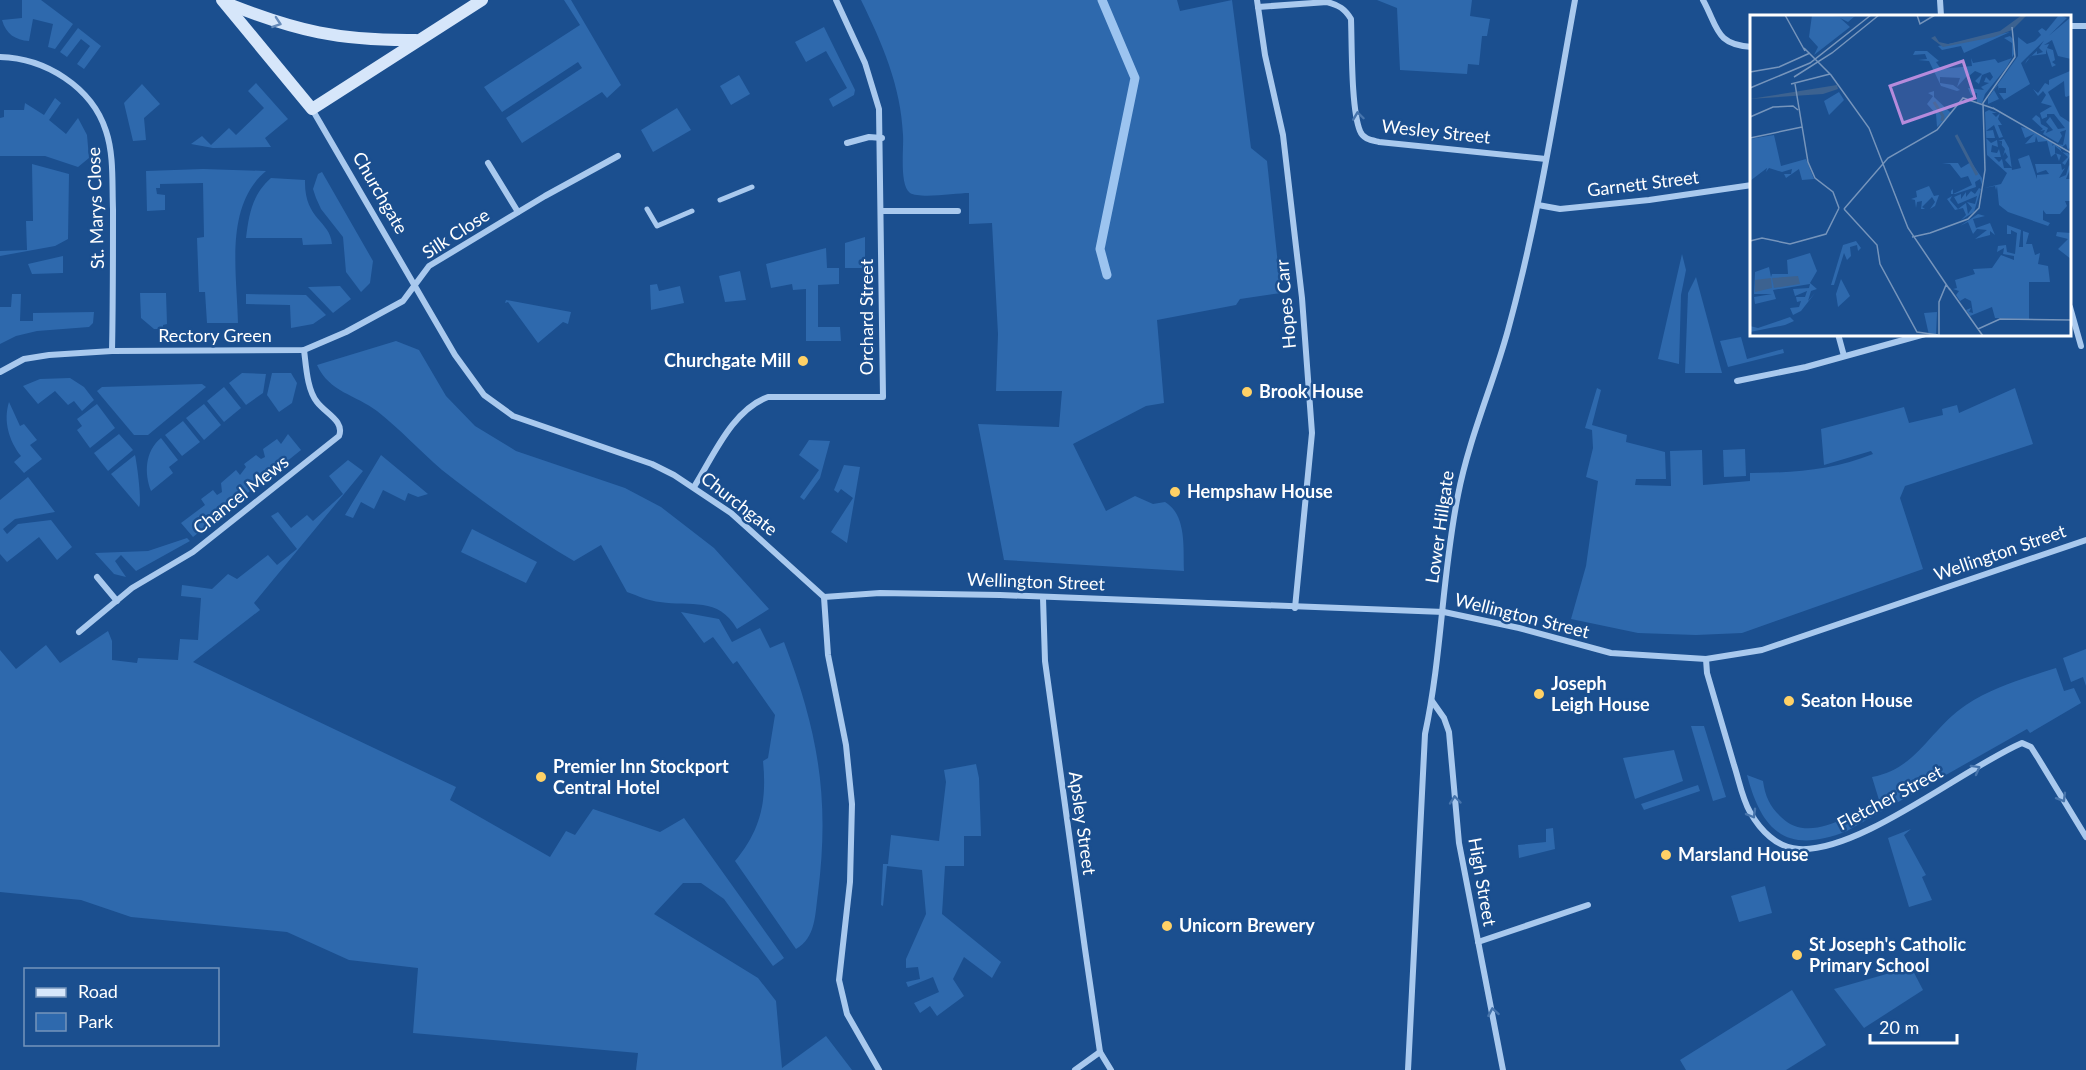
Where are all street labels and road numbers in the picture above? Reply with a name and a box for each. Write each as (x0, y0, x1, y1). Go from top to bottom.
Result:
street label: Wesley Street (1381, 114, 1492, 148)
street label: St. Marys Close (82, 147, 108, 269)
street label: Churchgate (349, 148, 413, 237)
street label: Garnett Street (1586, 165, 1701, 201)
street label: Silk Close (418, 203, 493, 263)
street label: Orchard Street (855, 258, 877, 375)
street label: Hopes Carr (1270, 258, 1300, 350)
street label: Rectory Green (158, 324, 272, 346)
street label: Chancel Mews (188, 450, 293, 538)
street label: Churchgate (697, 467, 782, 540)
street label: Lower Hillgate (1420, 469, 1458, 585)
street label: Wellington Street (1931, 519, 2069, 585)
street label: Wellington Street (967, 568, 1106, 594)
street label: Wellington Street (1453, 588, 1592, 643)
street label: Fletcher Street (1833, 760, 1947, 834)
street label: Apsley Street (1065, 770, 1101, 877)
street label: High Street (1464, 836, 1502, 928)

